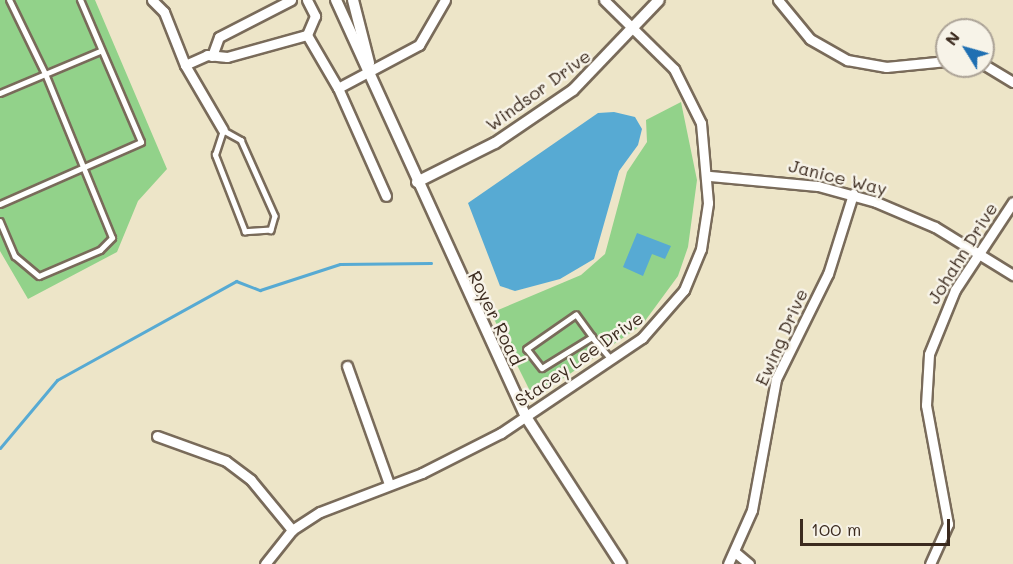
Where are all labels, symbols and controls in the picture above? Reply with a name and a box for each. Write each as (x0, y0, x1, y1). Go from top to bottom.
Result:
north arrow (935, 18, 995, 78)
text: N (940, 27, 964, 49)
street label: Windsor Drive (481, 45, 595, 135)
street label: Janice Way (787, 154, 889, 200)
street label: Johahn Drive (922, 198, 1002, 308)
street label: Royer Road (464, 267, 528, 369)
street label: Ewing Drive (750, 285, 812, 389)
street label: Stacey Lee Drive (511, 307, 647, 411)
scale bar (803, 507, 953, 545)
text: 100 m (811, 517, 861, 541)

